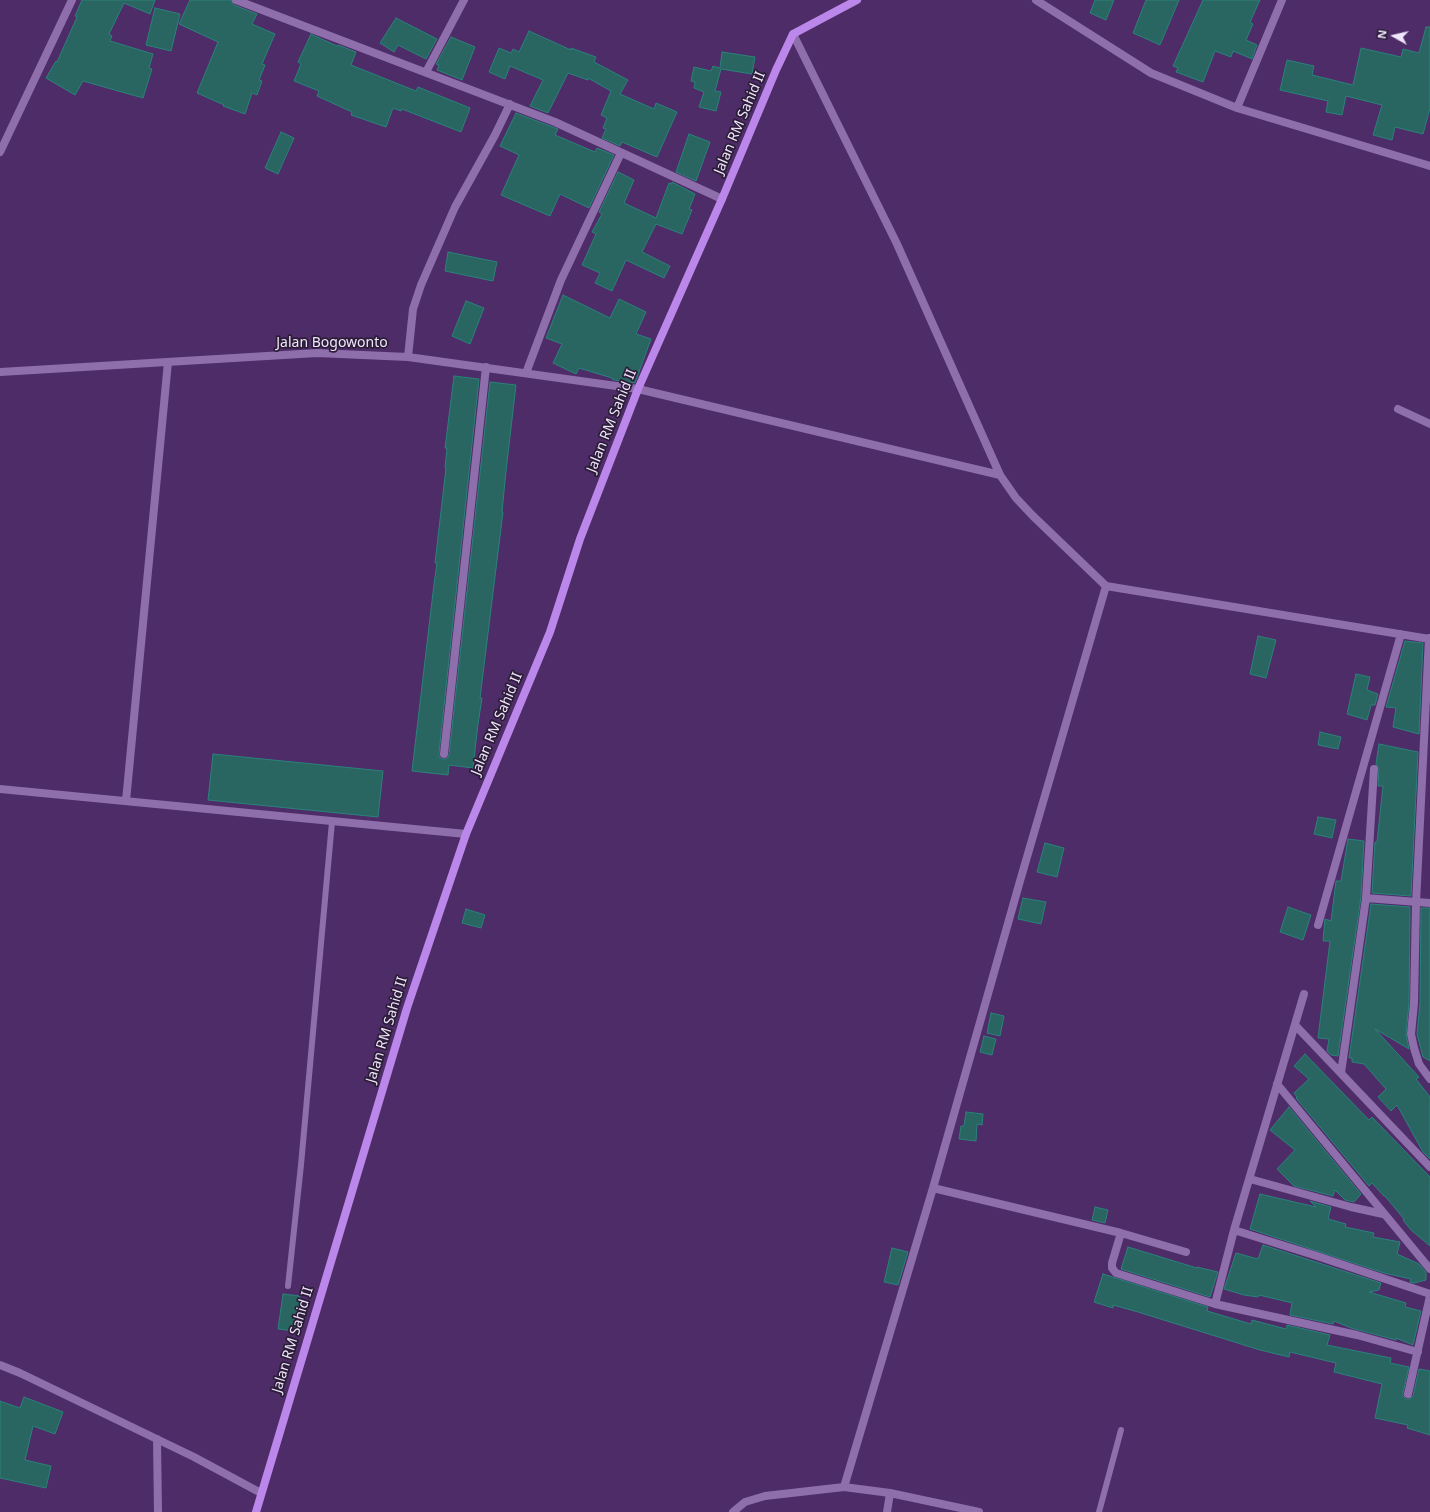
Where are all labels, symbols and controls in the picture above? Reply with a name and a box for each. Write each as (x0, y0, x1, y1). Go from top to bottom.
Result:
north arrow (1374, 16, 1414, 56)
text: N (1374, 29, 1390, 40)
street label: Jalan RM Sahid II (711, 69, 769, 177)
street label: Jalan Bogowonto (276, 335, 388, 351)
street label: Jalan RM Sahid II (584, 367, 640, 475)
street label: Jalan RM Sahid II (468, 670, 526, 778)
street label: Jalan RM Sahid II (363, 975, 411, 1085)
street label: Jalan RM Sahid II (269, 1285, 317, 1395)

